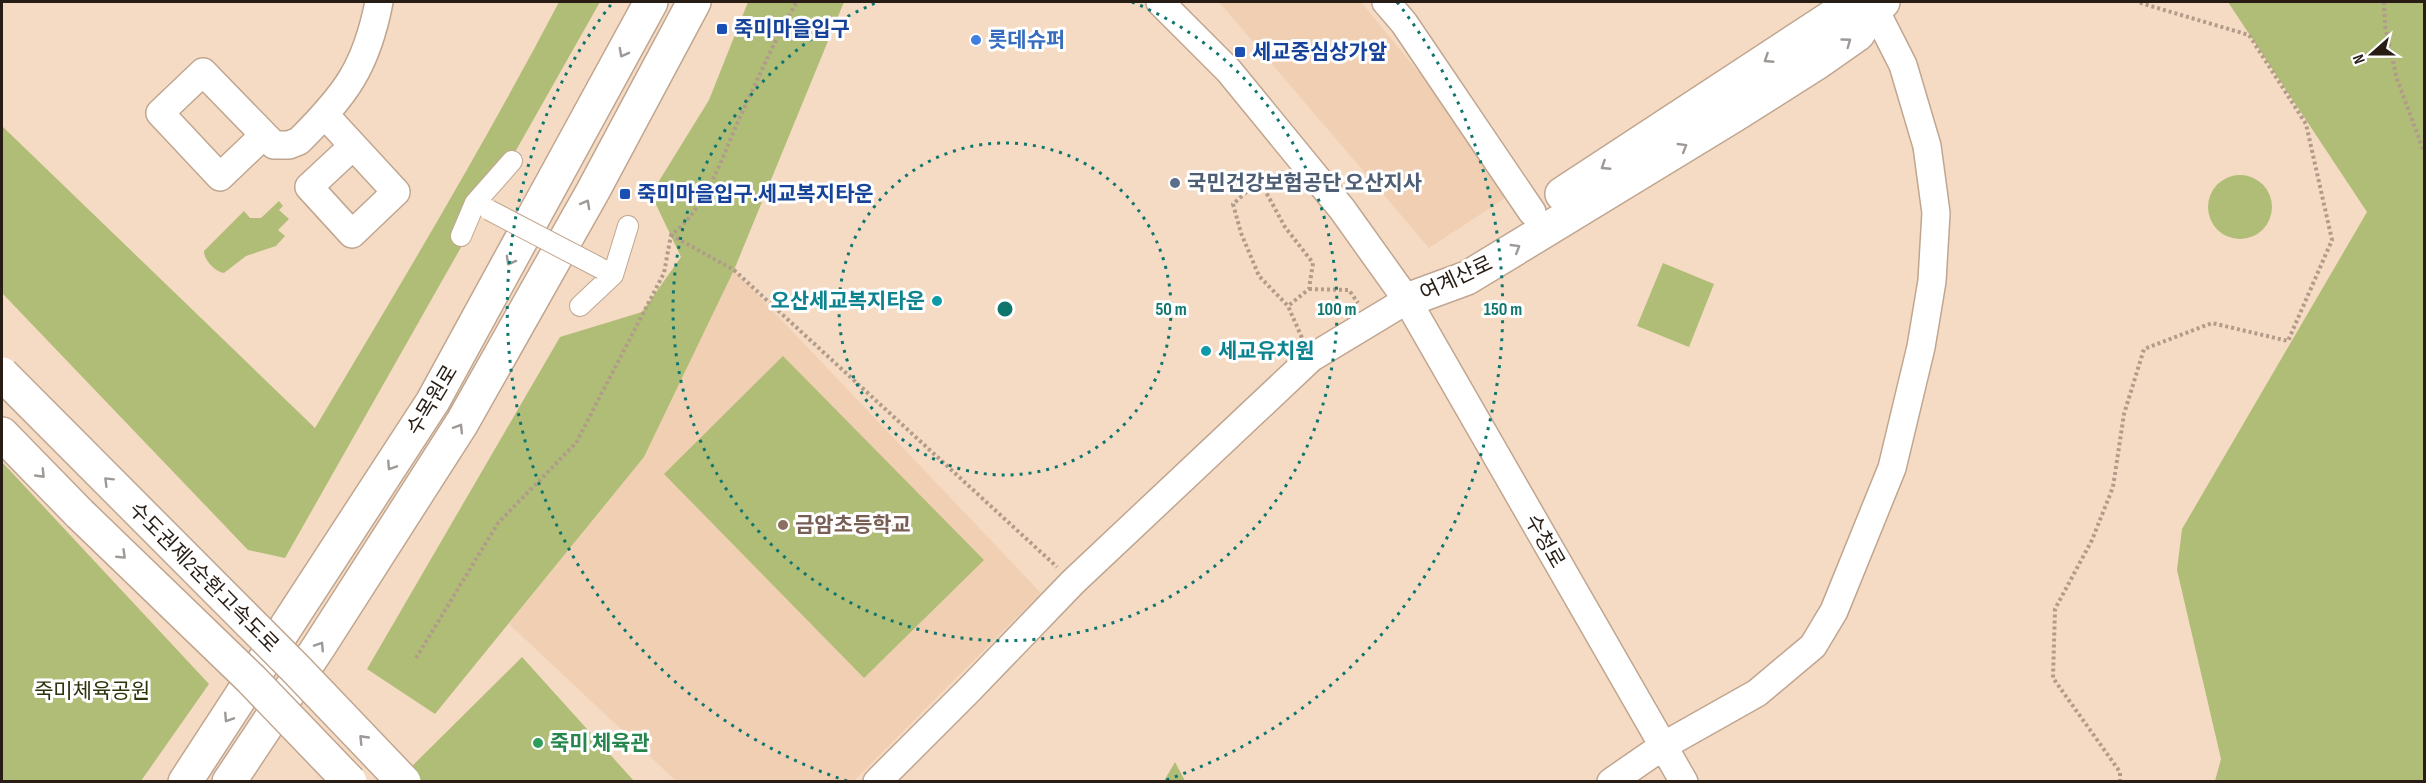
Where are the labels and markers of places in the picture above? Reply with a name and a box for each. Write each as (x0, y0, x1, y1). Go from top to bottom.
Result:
place label: 죽미마을입구 (734, 17, 850, 42)
marker: 죽미마을입구 (715, 22, 729, 36)
place label: 롯데슈퍼 (988, 28, 1065, 53)
marker: 롯데슈퍼 (969, 33, 983, 47)
place label: 세교중심상가앞 (1252, 40, 1387, 65)
marker: 세교중심상가앞 (1233, 45, 1247, 59)
place label: 국민건강보험공단 오산지사 (1187, 171, 1422, 196)
marker: 국민건강보험공단 오산지사 (1168, 176, 1182, 190)
place label: 죽미마을입구.세교복지타운 (637, 182, 874, 207)
marker: 죽미마을입구.세교복지타운 (618, 187, 632, 201)
place label: 오산세교복지타운 (770, 289, 925, 314)
marker: 오산세교복지타운 (930, 294, 944, 308)
centre of rings (995, 299, 1015, 319)
place label: 세교유치원 (1218, 339, 1315, 364)
marker: 세교유치원 (1199, 344, 1213, 358)
place label: 금암초등학교 (795, 513, 911, 538)
marker: 금암초등학교 (776, 518, 790, 532)
place label: 죽미 체육관 (550, 731, 650, 756)
marker: 죽미 체육관 (531, 736, 545, 750)

